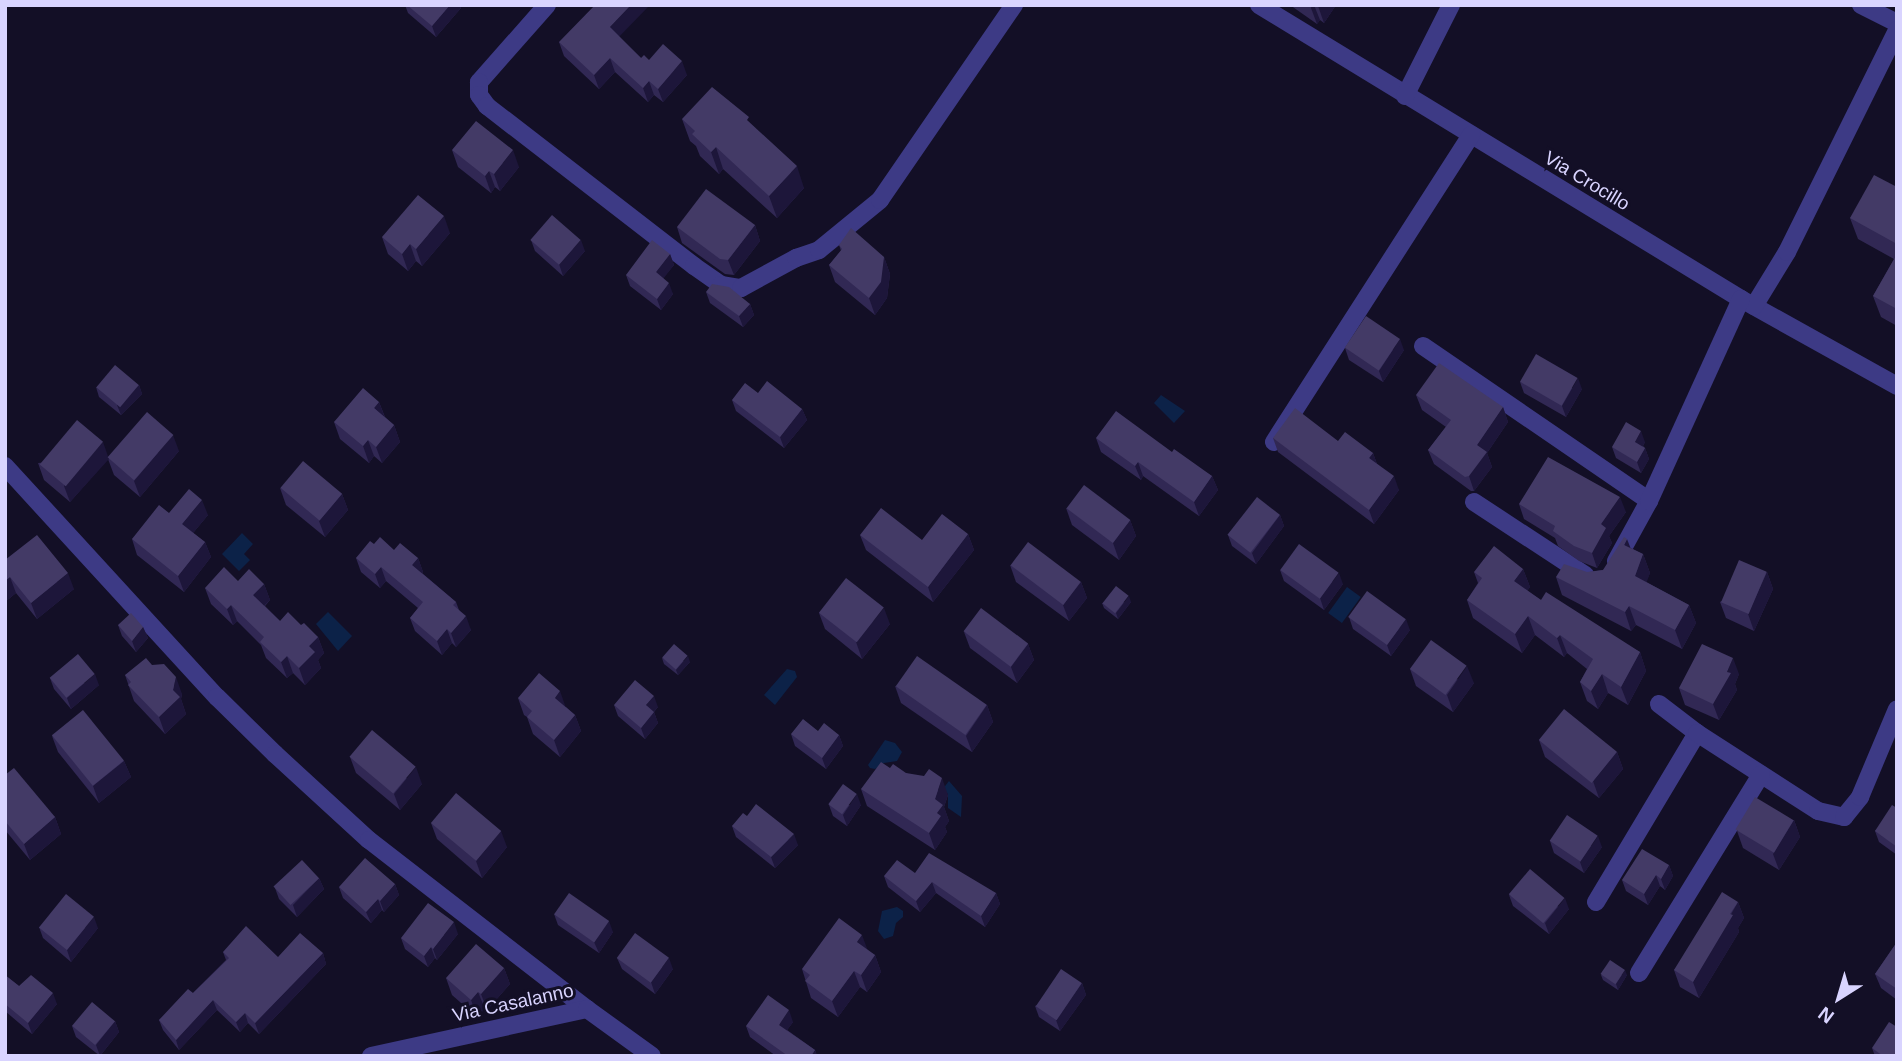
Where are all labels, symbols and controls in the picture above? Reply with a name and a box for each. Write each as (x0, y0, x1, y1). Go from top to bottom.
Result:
street label: Via Crocillo (1540, 147, 1634, 215)
north arrow (1804, 963, 1874, 1033)
street label: Via Casalanno (450, 979, 576, 1027)
text: N (1814, 1003, 1838, 1028)

